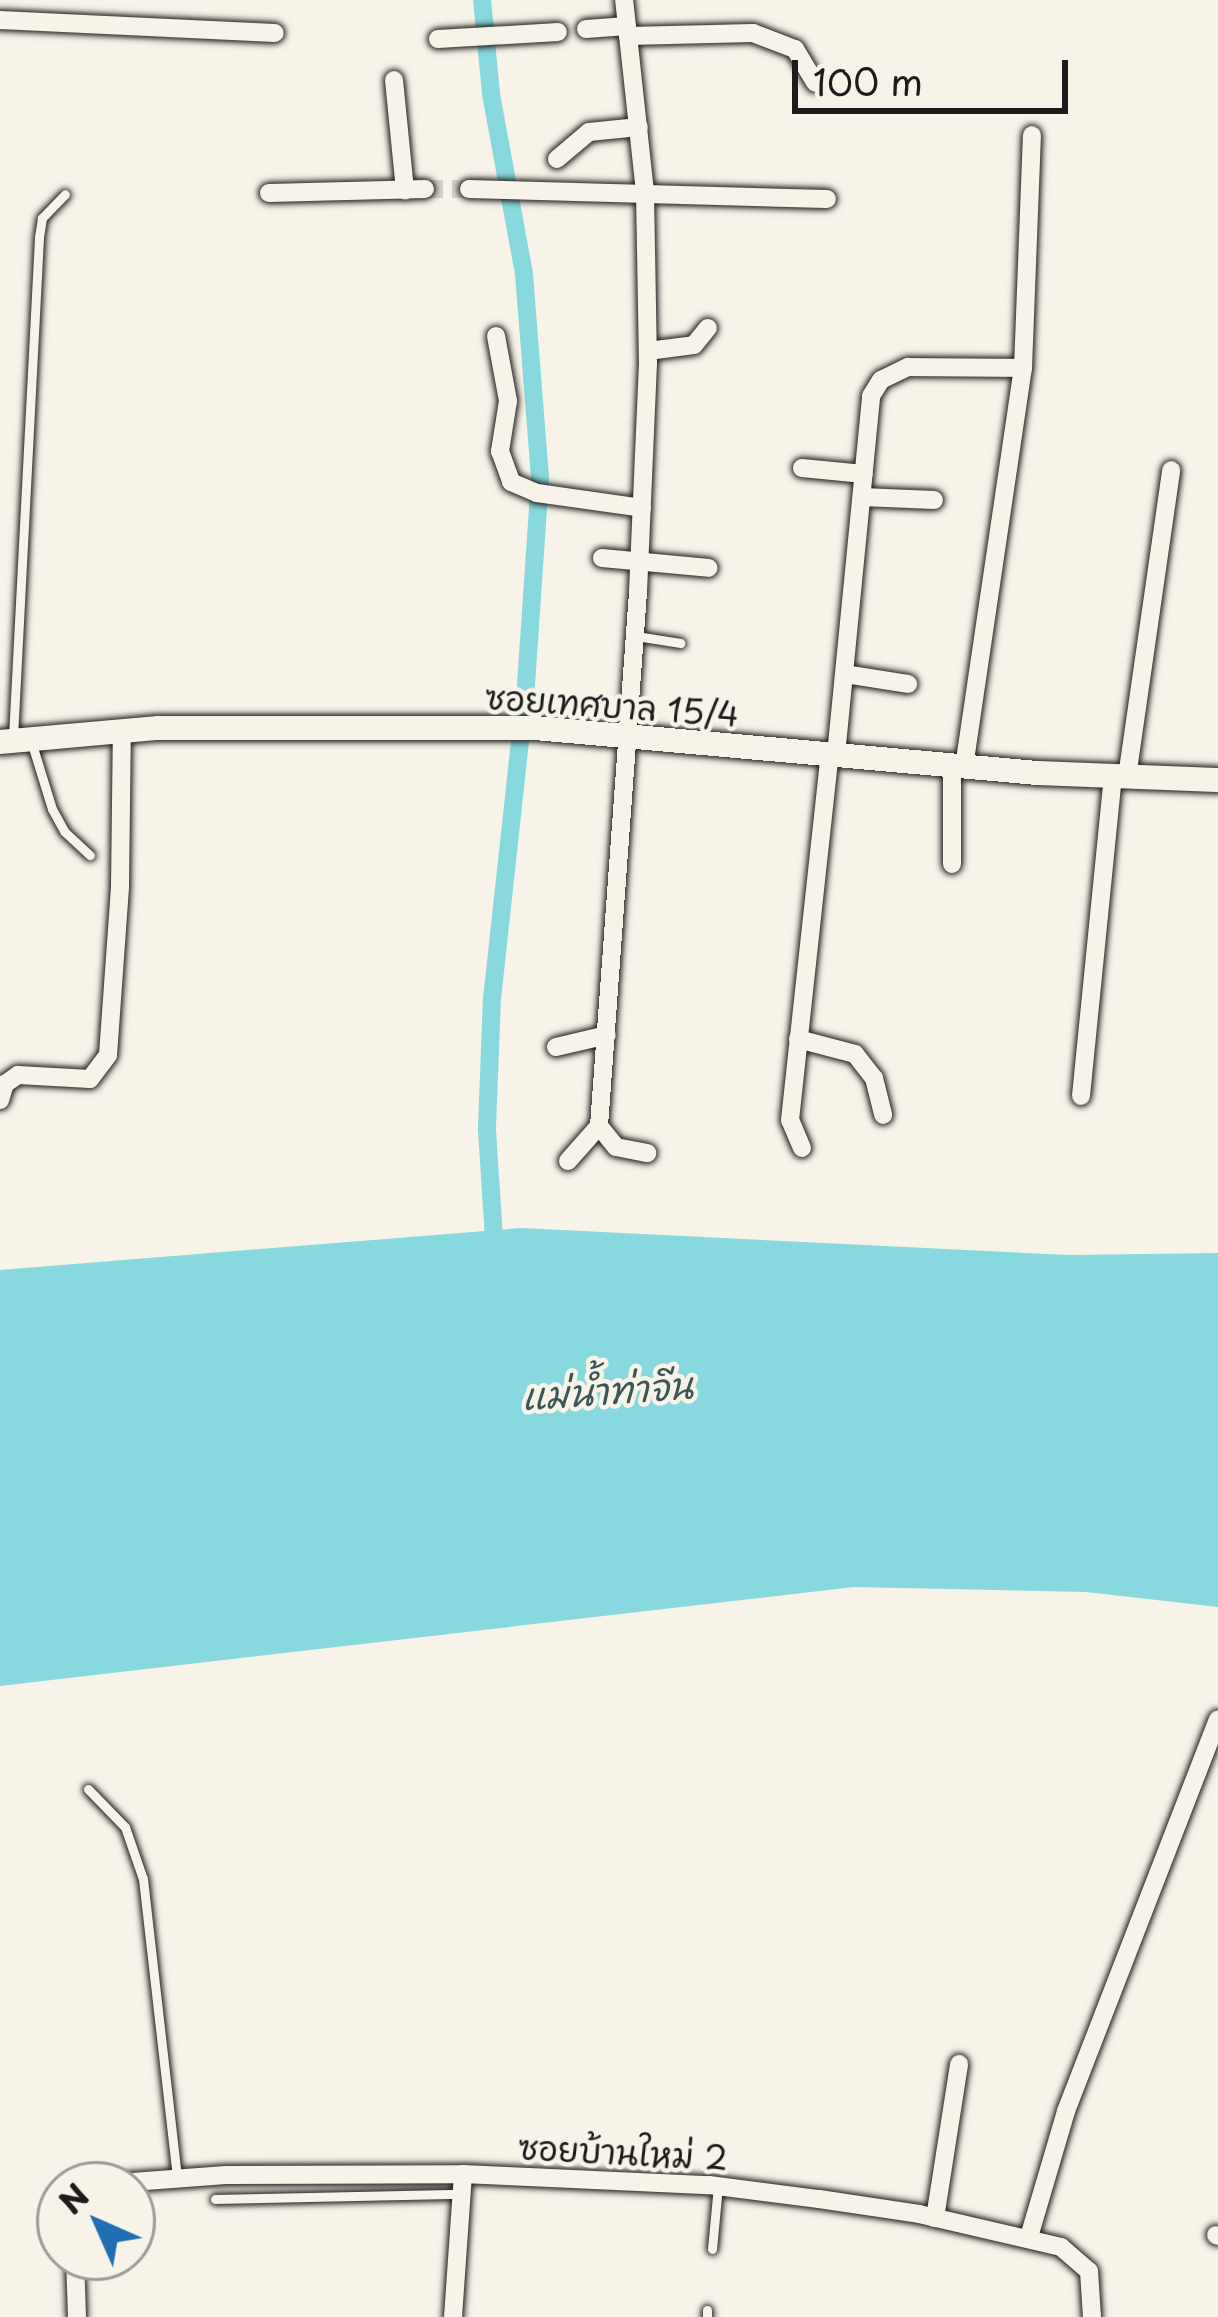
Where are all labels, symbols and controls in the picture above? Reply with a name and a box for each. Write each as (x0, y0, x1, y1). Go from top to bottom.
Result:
scale bar (798, 36, 1074, 110)
text: 100 m (813, 54, 923, 108)
street label: ซอยเทศบาล 15/4 (484, 676, 740, 734)
water label: แม่น้ำท่าจีน (520, 1362, 694, 1418)
street label: ซอยบ้านใหม่ 2 (517, 2127, 729, 2177)
north arrow (36, 2161, 156, 2281)
text: N (46, 2171, 100, 2225)

